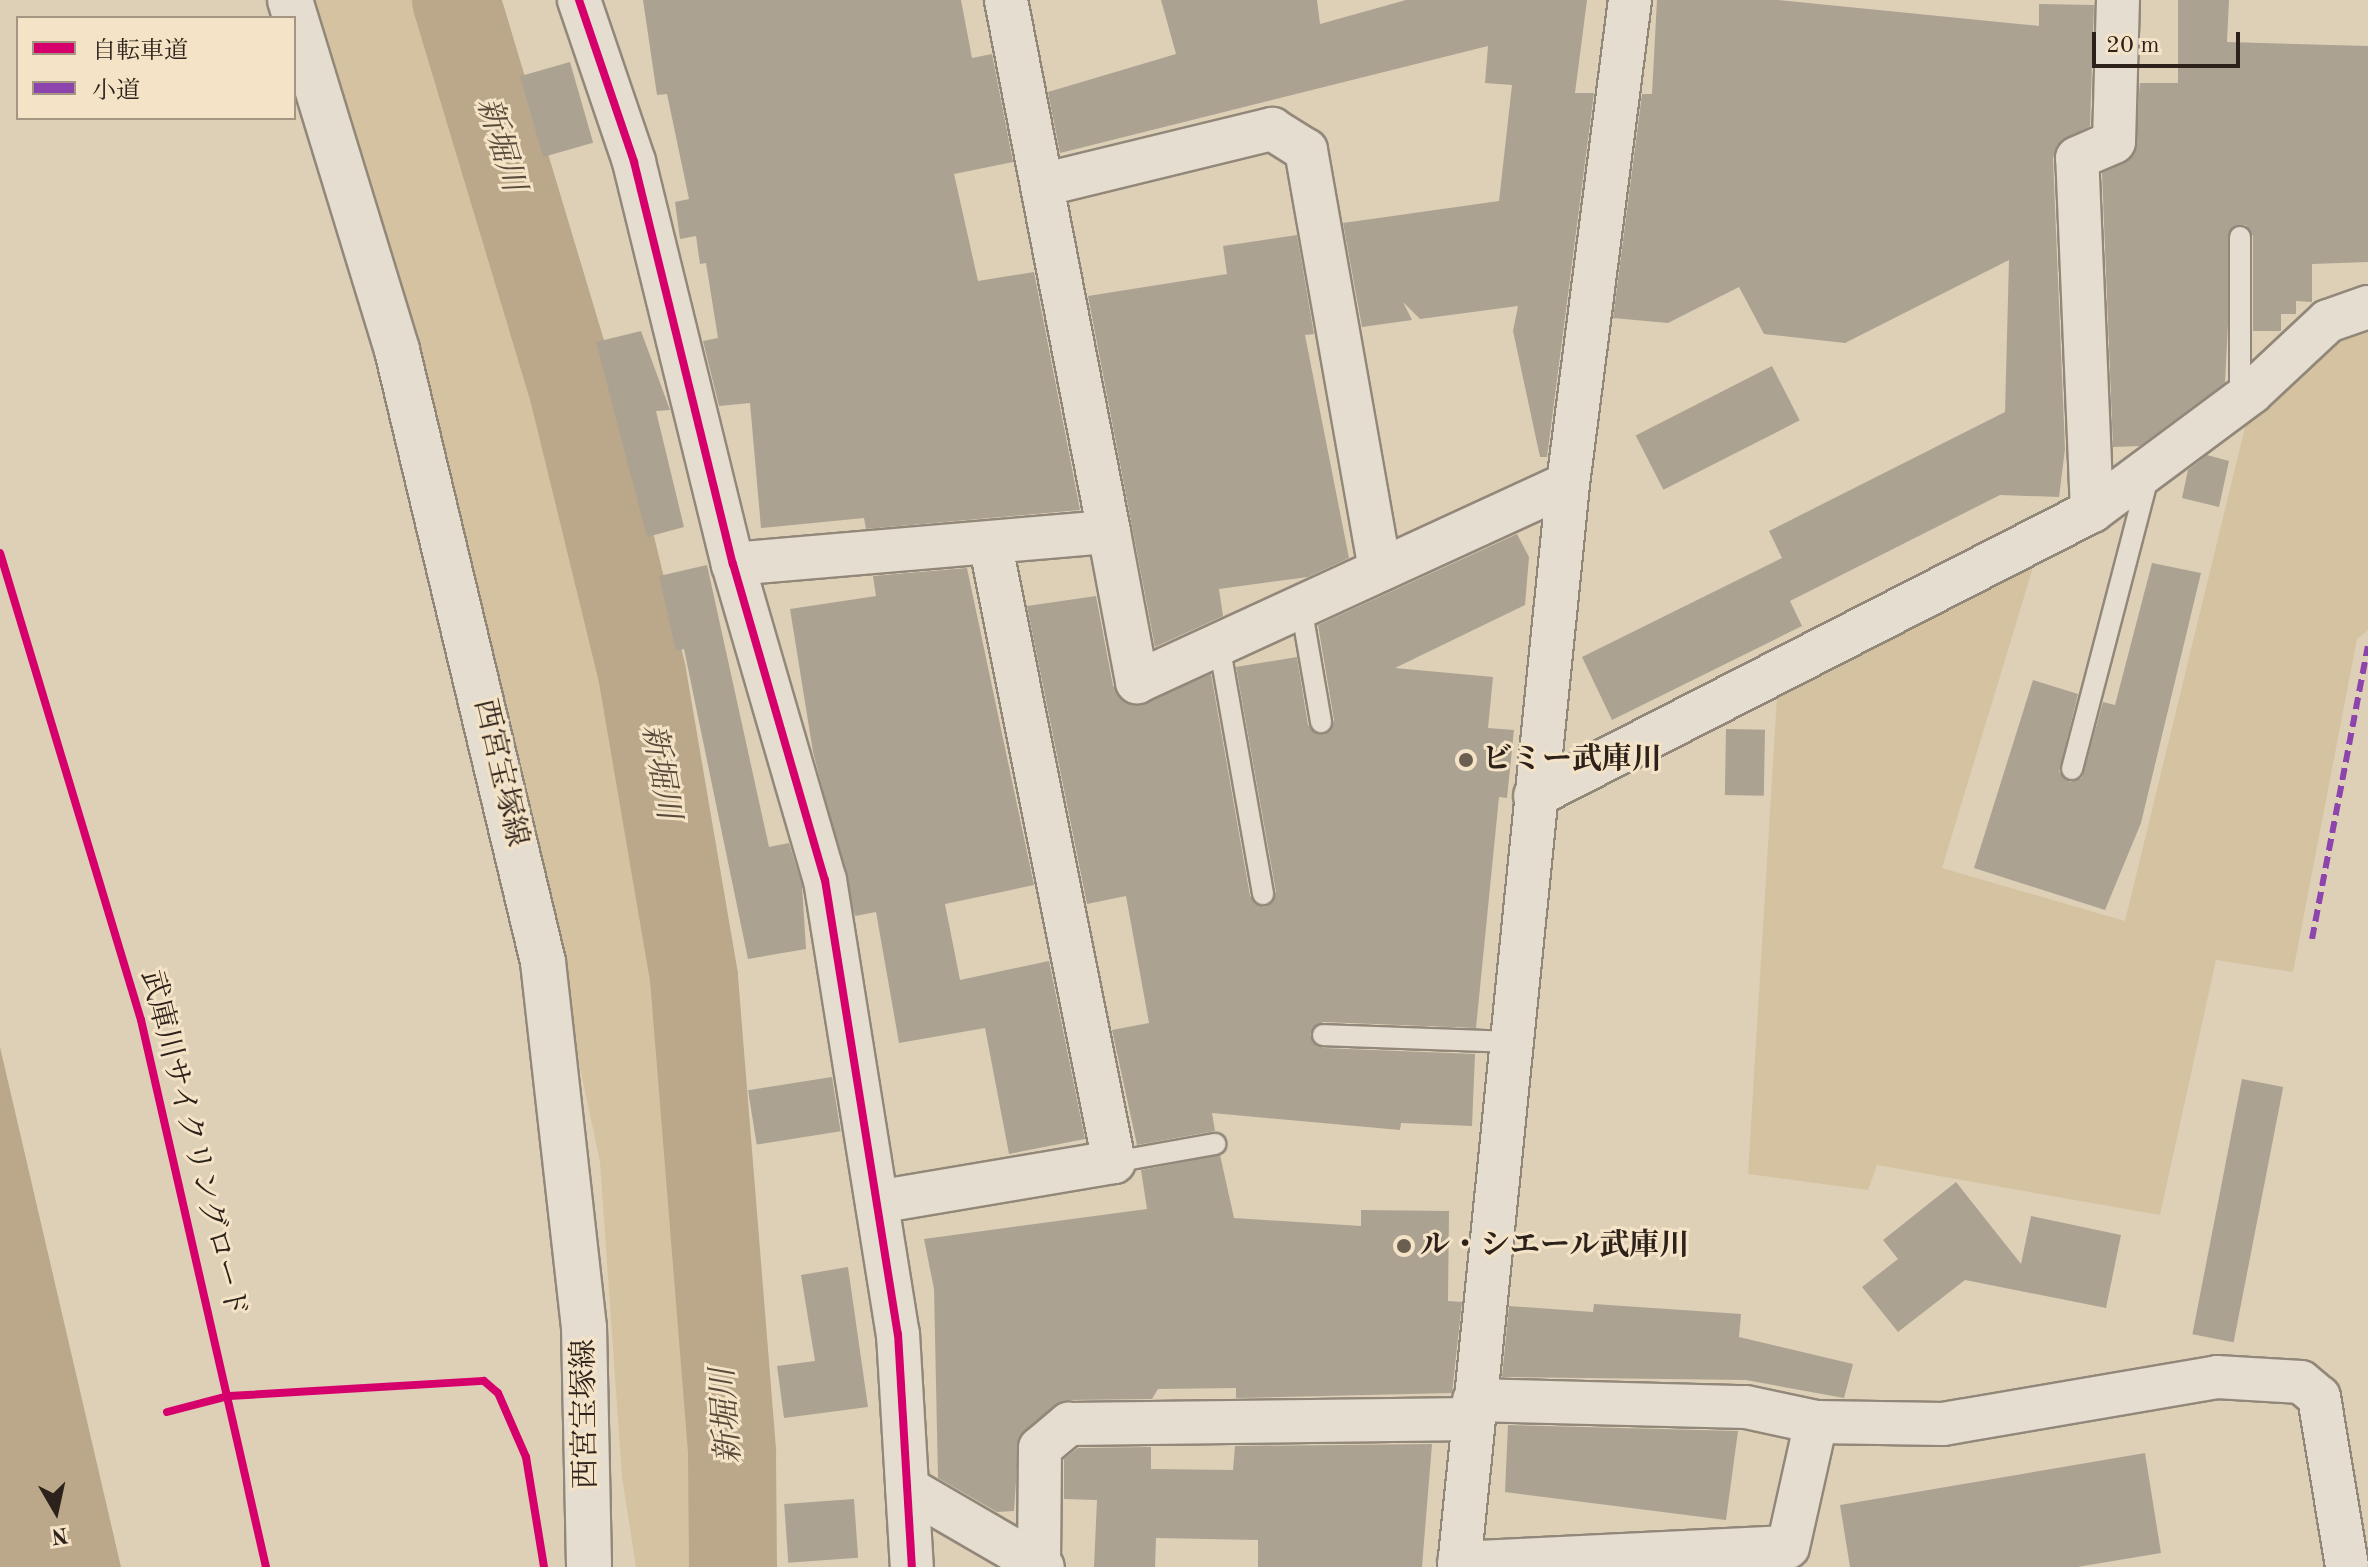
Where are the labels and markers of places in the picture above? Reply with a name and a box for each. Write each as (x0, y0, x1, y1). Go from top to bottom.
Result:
place label: ビミー武庫川 (1482, 742, 1662, 778)
marker: ビミー武庫川 (1457, 751, 1475, 769)
place label: ル・シエール武庫川 (1420, 1228, 1690, 1264)
marker: ル・シエール武庫川 (1395, 1237, 1413, 1255)

